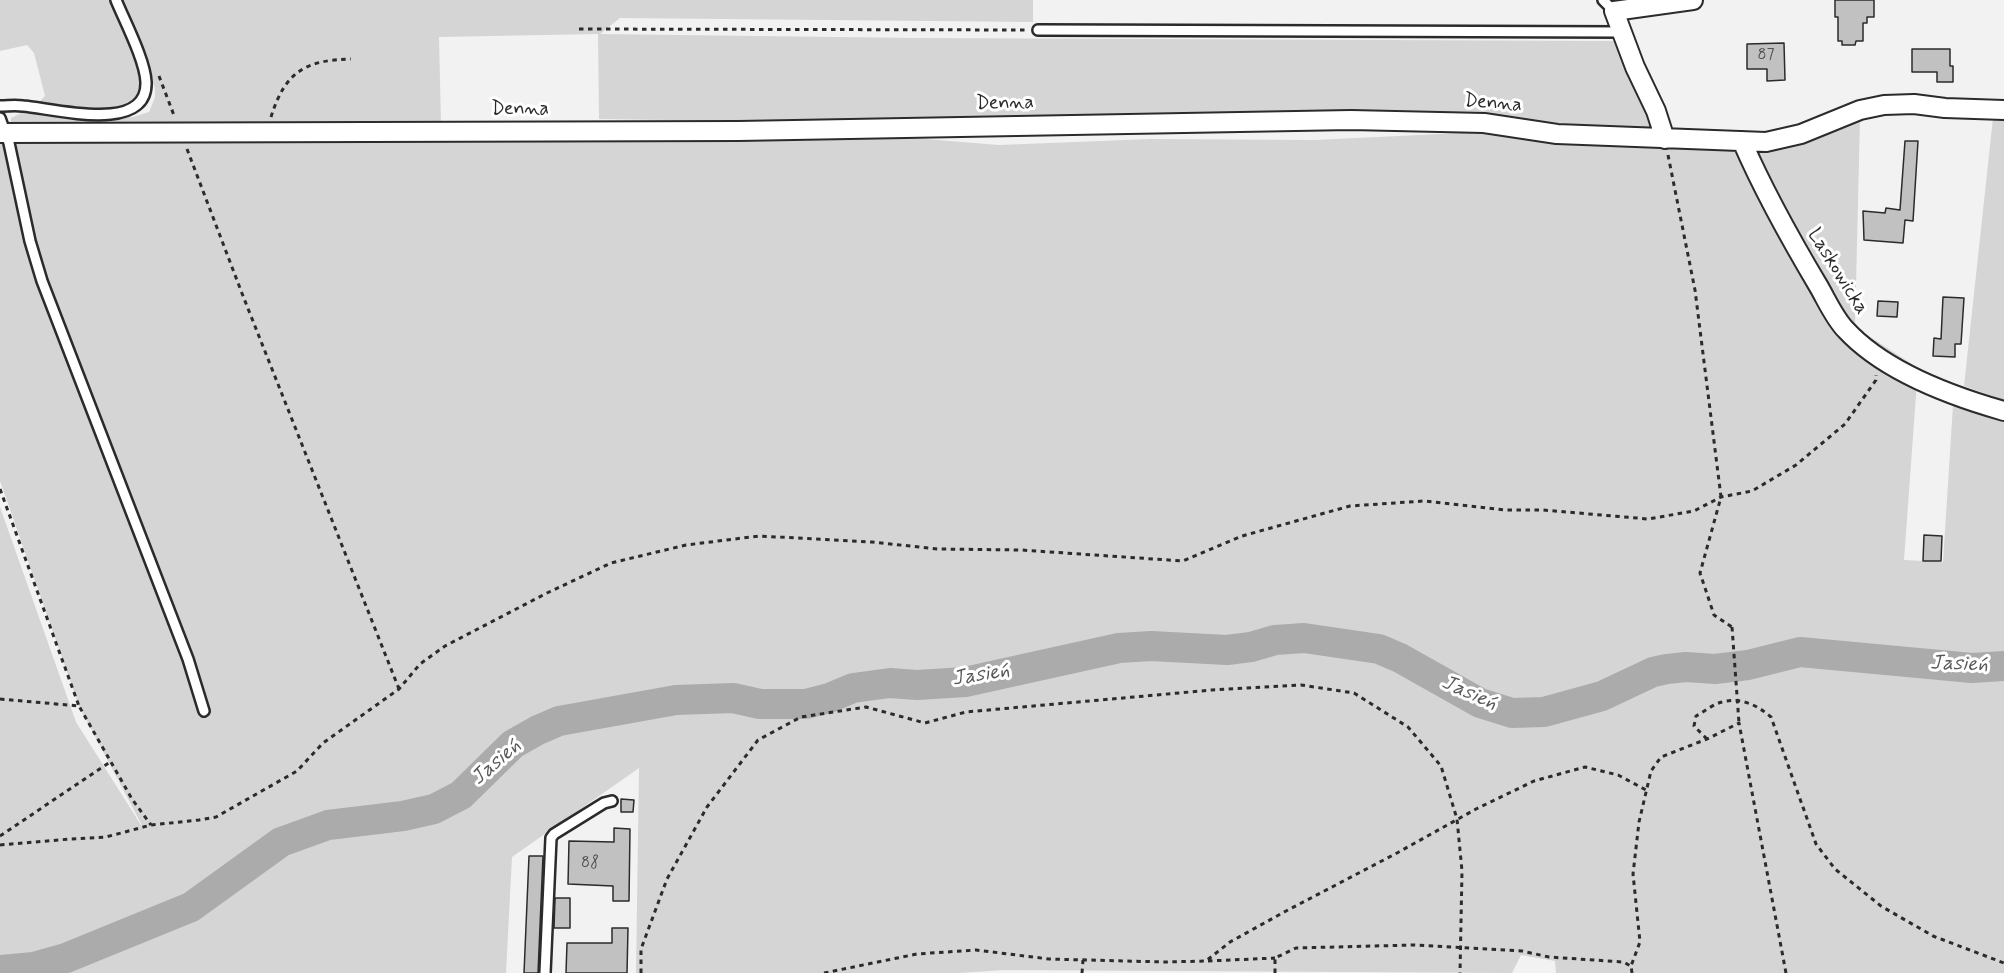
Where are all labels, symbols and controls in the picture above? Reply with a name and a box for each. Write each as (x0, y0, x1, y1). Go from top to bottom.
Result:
house number: 87 (1757, 46, 1775, 66)
street label: Denna (1463, 90, 1523, 118)
street label: Denna (976, 91, 1034, 117)
street label: Denna (491, 98, 549, 122)
street label: Laskowicka (1801, 225, 1873, 319)
water label: Jasień (1930, 651, 1988, 679)
water label: Jasień (951, 659, 1011, 693)
water label: Jasień (1437, 671, 1501, 717)
water label: Jasień (467, 735, 527, 791)
house number: 88 (581, 854, 599, 874)

